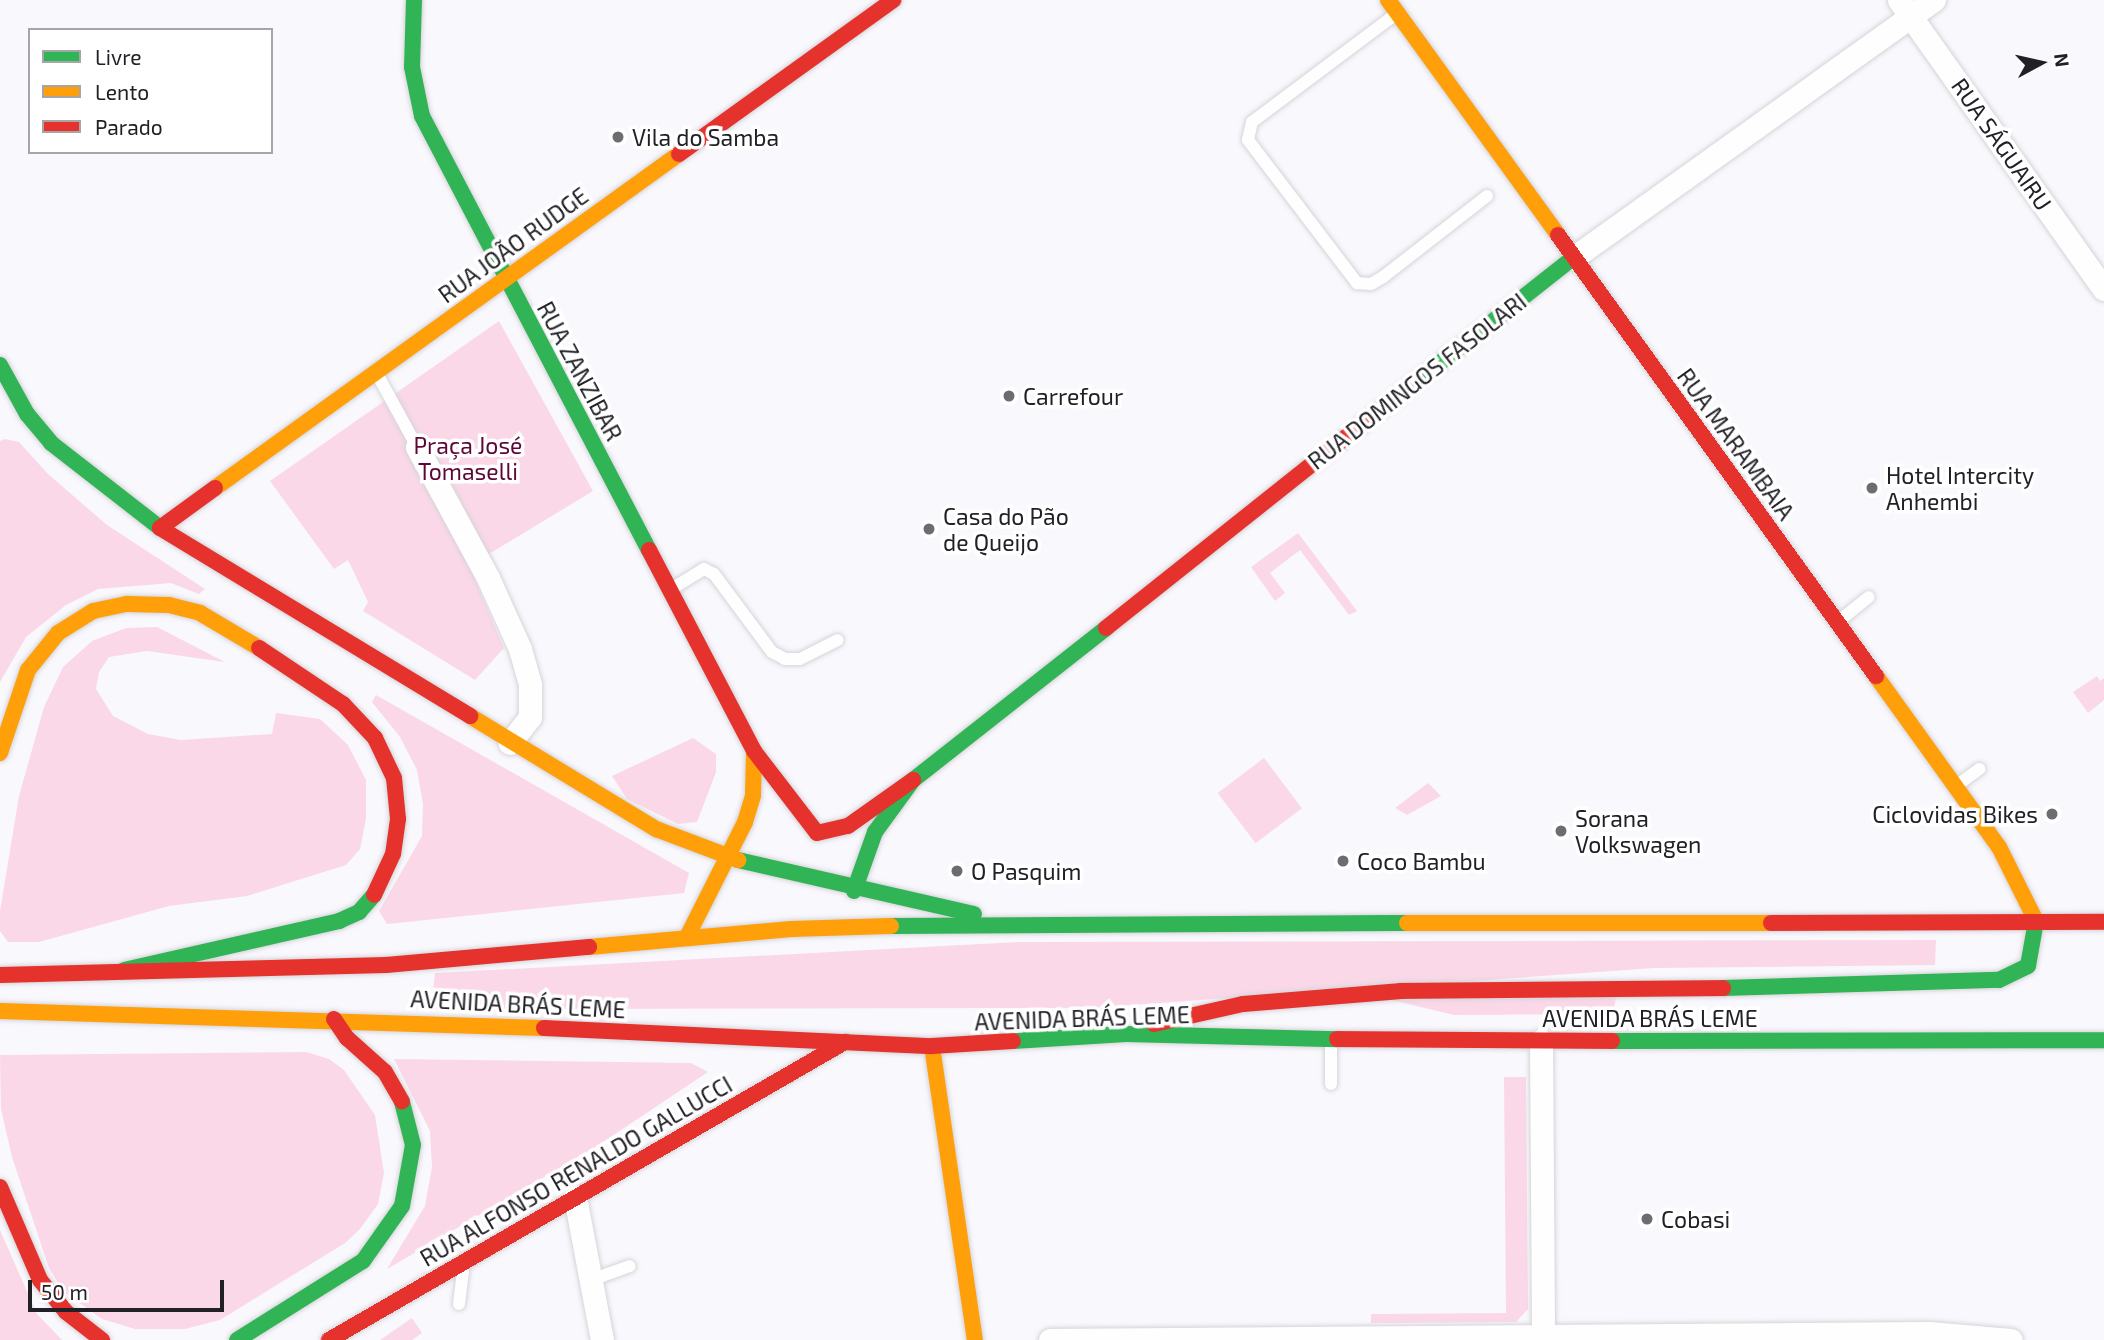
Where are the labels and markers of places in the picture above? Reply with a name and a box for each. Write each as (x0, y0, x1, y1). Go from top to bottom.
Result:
place label: Vila do Samba (632, 123, 779, 151)
marker: Vila do Samba (610, 129, 626, 145)
place label: Carrefour (1023, 382, 1123, 410)
marker: Carrefour (1001, 388, 1017, 404)
place label: Hotel Intercity Anhembi (1886, 461, 2035, 515)
marker: Hotel Intercity Anhembi (1864, 480, 1880, 496)
place label: Casa do Pão de Queijo (943, 502, 1069, 556)
marker: Casa do Pão de Queijo (921, 521, 937, 537)
place label: Ciclovidas Bikes (1872, 800, 2038, 828)
place label: Sorana Volkswagen (1575, 804, 1701, 858)
marker: Ciclovidas Bikes (2044, 806, 2060, 822)
marker: Sorana Volkswagen (1553, 823, 1569, 839)
place label: Coco Bambu (1357, 847, 1486, 875)
marker: Coco Bambu (1335, 853, 1351, 869)
place label: O Pasquim (971, 857, 1081, 885)
marker: O Pasquim (949, 863, 965, 879)
place label: Cobasi (1661, 1205, 1730, 1233)
marker: Cobasi (1639, 1211, 1655, 1227)

